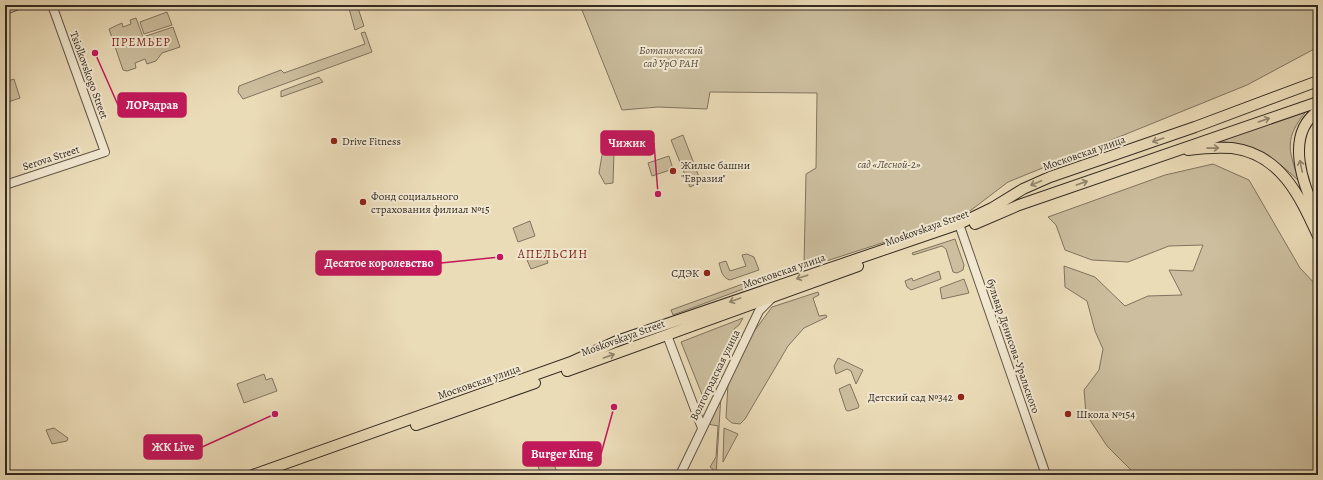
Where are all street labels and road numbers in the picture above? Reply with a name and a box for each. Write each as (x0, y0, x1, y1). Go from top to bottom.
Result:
street label: Tsiolkovskogo Street (66, 29, 112, 121)
street label: Московская улица (1041, 132, 1128, 174)
street label: Serova Street (21, 142, 82, 174)
street label: Moskovskaya Street (883, 206, 971, 250)
street label: Московская улица (741, 250, 828, 292)
street label: бульвар Денисова-Уральского (983, 277, 1043, 416)
street label: Moskovskaya Street (579, 316, 667, 360)
street label: Волгоградская улица (686, 326, 744, 423)
street label: Московская улица (436, 361, 523, 403)

